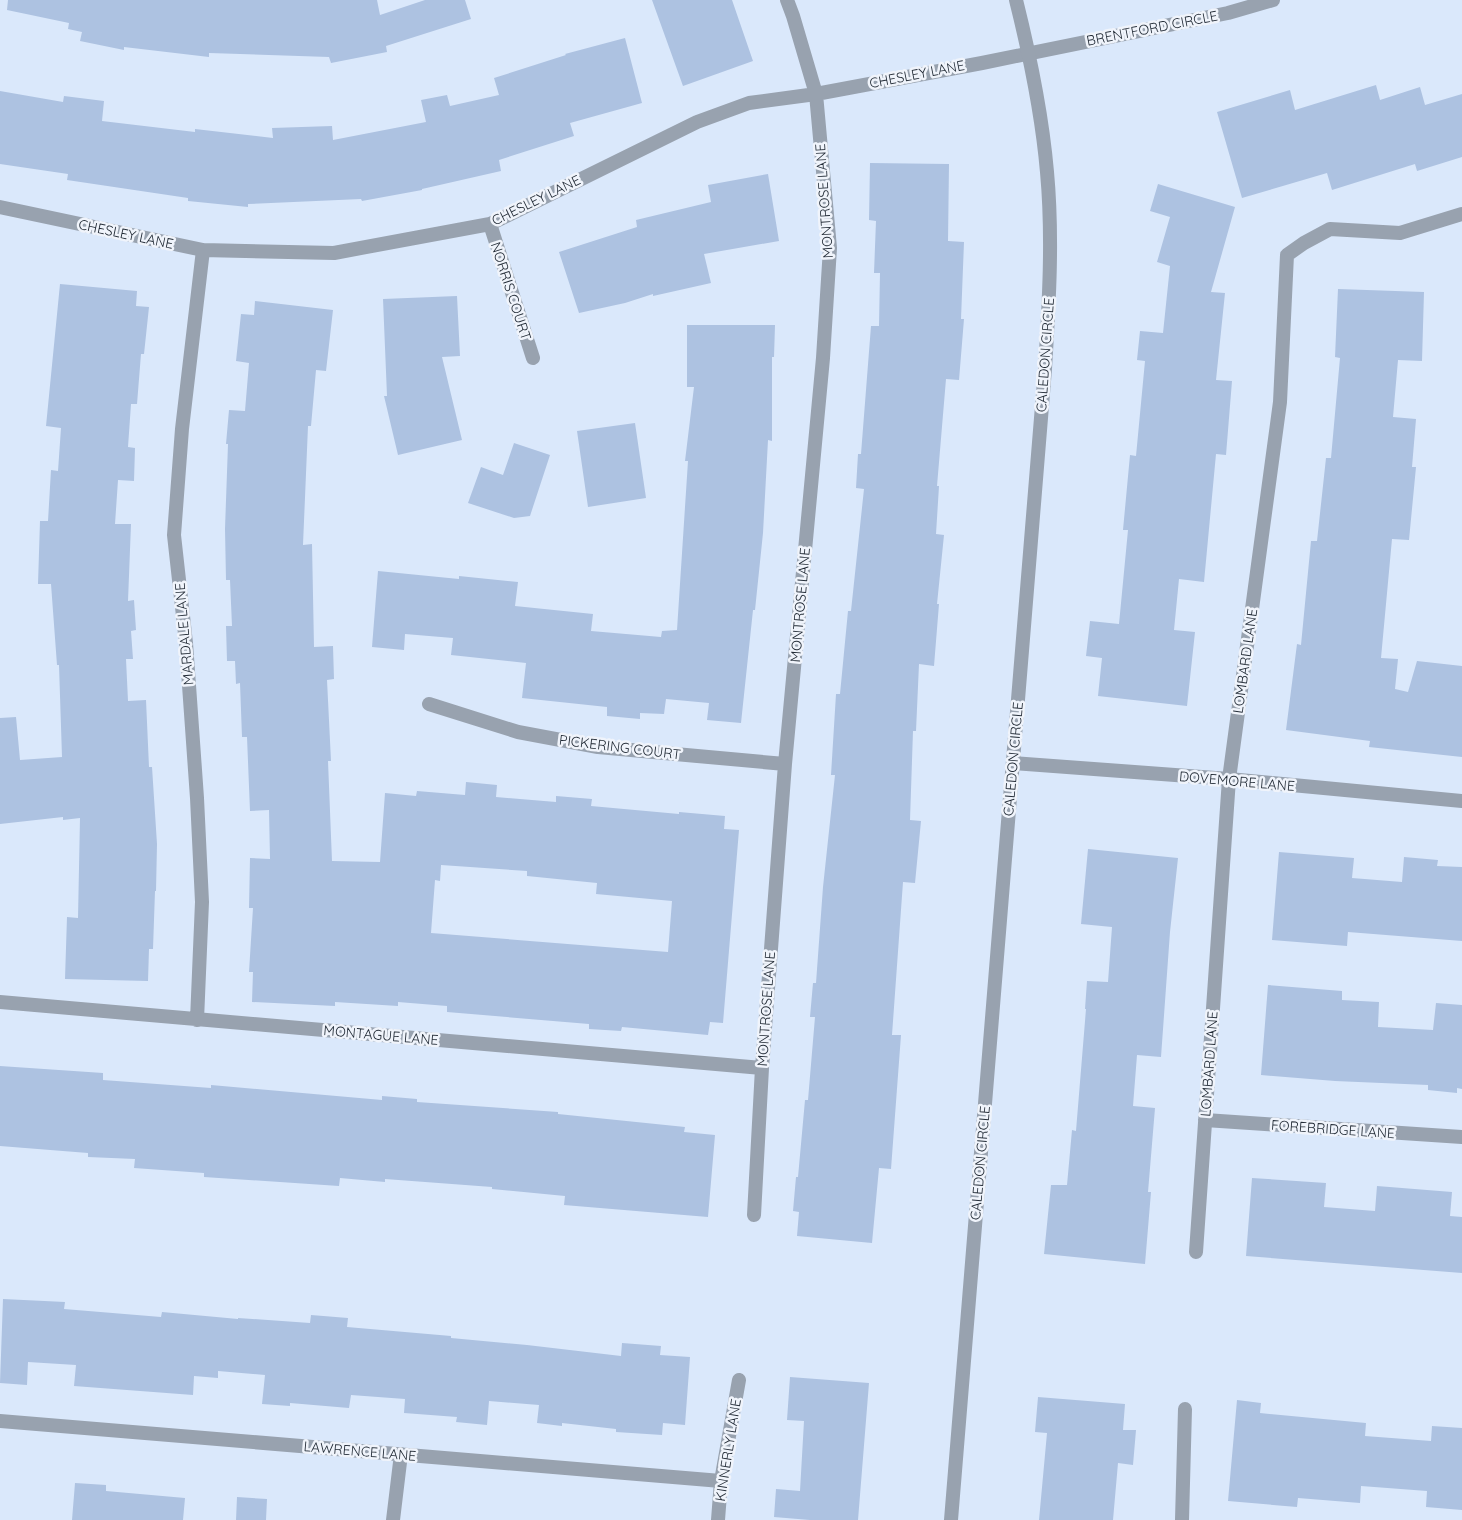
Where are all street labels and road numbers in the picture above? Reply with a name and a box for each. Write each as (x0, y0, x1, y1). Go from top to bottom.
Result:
street label: BRENTFORD CIRCLE (1085, 6, 1219, 50)
street label: CHESLEY LANE (868, 56, 966, 92)
street label: MONTROSE LANE (811, 143, 837, 259)
street label: CHESLEY LANE (489, 171, 583, 229)
street label: CHESLEY LANE (77, 215, 175, 253)
street label: NORRIS COURT (487, 240, 535, 342)
street label: CALEDON CIRCLE (1032, 297, 1058, 413)
street label: MONTROSE LANE (786, 547, 814, 663)
street label: MARDALE LANE (171, 582, 197, 686)
street label: LOMBARD LANE (1229, 607, 1261, 715)
street label: CALEDON CIRCLE (999, 701, 1027, 817)
street label: PICKERING COURT (558, 731, 682, 763)
street label: DOVEMORE LANE (1178, 767, 1296, 795)
street label: MONTROSE LANE (753, 951, 779, 1067)
street label: LOMBARD LANE (1196, 1011, 1222, 1117)
street label: MONTAGUE LANE (323, 1021, 439, 1049)
street label: CALEDON CIRCLE (966, 1105, 994, 1221)
street label: FOREBRIDGE LANE (1270, 1116, 1396, 1142)
street label: KINNERLY LANE (711, 1397, 745, 1503)
street label: LAWRENCE LANE (303, 1437, 417, 1465)

